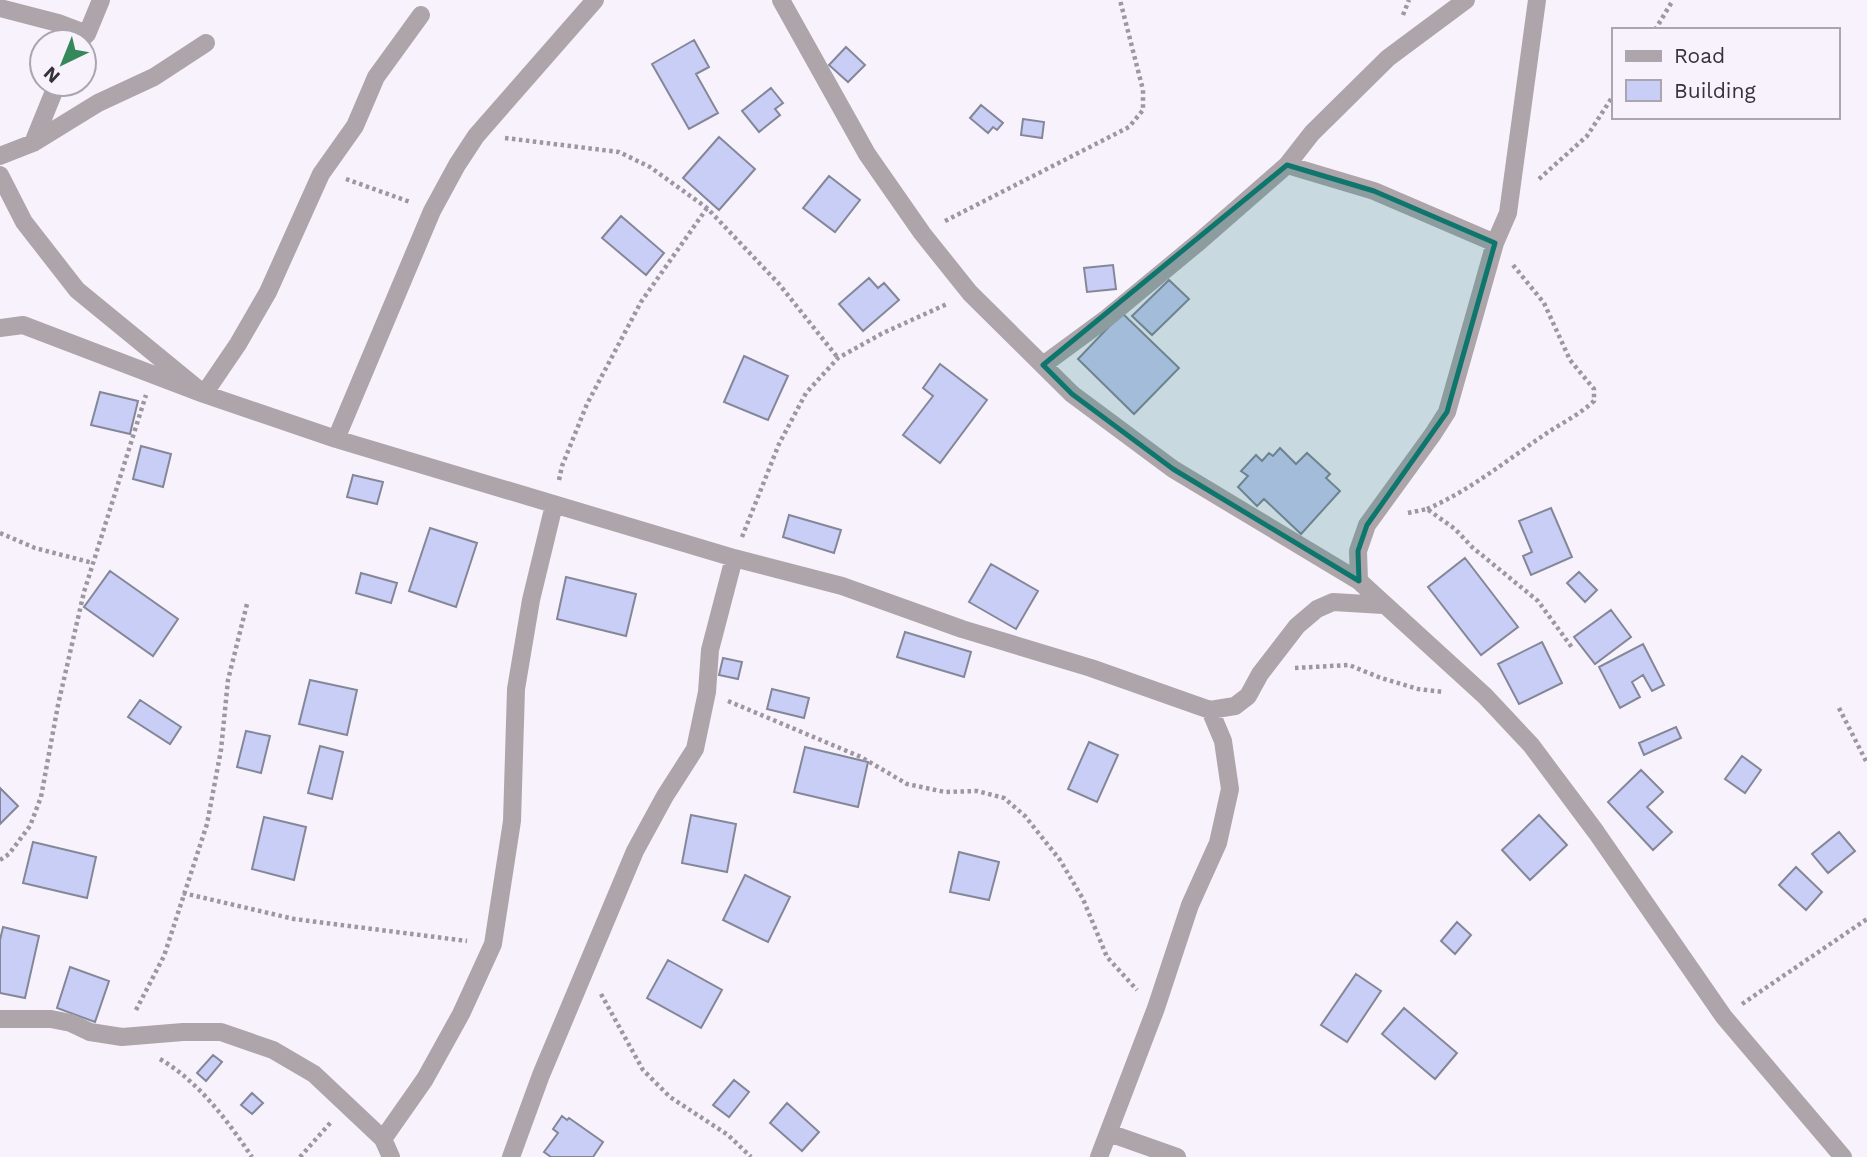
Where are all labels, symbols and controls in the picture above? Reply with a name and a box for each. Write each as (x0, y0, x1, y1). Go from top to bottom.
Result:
north arrow (28, 28, 98, 98)
legend (1612, 28, 1839, 119)
text: Road (1674, 43, 1725, 68)
text: N (39, 62, 65, 88)
text: Building (1674, 78, 1756, 103)

